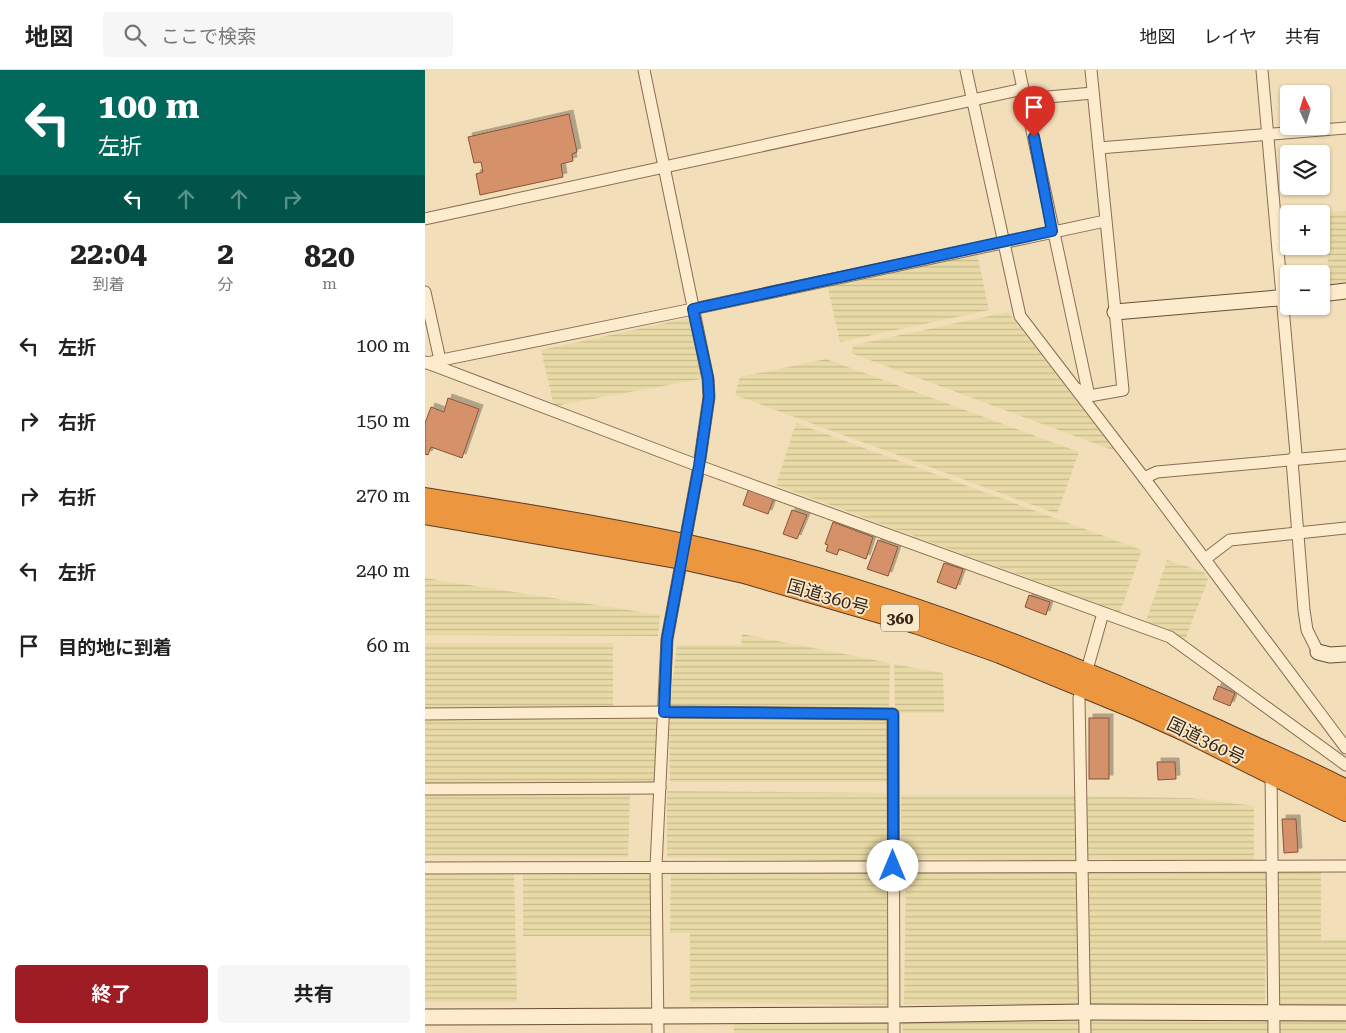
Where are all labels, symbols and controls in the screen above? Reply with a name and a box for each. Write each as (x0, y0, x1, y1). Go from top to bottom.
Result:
search box (103, 12, 453, 57)
icon: search (121, 21, 149, 49)
text: 地図 (25, 23, 73, 51)
text: ここで検索 (161, 25, 256, 48)
text: 地図 (1140, 26, 1176, 47)
text: レイヤ (1204, 26, 1257, 47)
text: 共有 (1285, 26, 1321, 47)
north arrow (1280, 85, 1330, 135)
map controls (1280, 85, 1330, 315)
text: 100 m (98, 86, 199, 127)
pin (1013, 86, 1055, 137)
icon: left (15, 90, 80, 155)
icon: arrive (1020, 93, 1048, 121)
text: 左折 (98, 134, 142, 159)
button: layers (1280, 145, 1330, 195)
icon: left (119, 185, 147, 213)
icon: ahead (172, 185, 200, 213)
icon: ahead (225, 185, 253, 213)
icon: right (278, 185, 306, 213)
button: + (1280, 205, 1330, 255)
text: 22:04 (70, 236, 147, 271)
text: 2 (217, 236, 234, 271)
text: 820 (304, 239, 355, 274)
button: − (1280, 265, 1330, 315)
text: m (322, 274, 337, 293)
text: 到着 (93, 275, 125, 294)
text: 分 (218, 275, 234, 294)
icon: left (15, 332, 43, 360)
text: 100 m (356, 334, 410, 357)
text: 左折 (58, 336, 96, 359)
icon: right (15, 407, 43, 435)
text: 150 m (356, 409, 410, 432)
text: 右折 (58, 411, 96, 434)
icon: right (15, 482, 43, 510)
text: 270 m (356, 484, 410, 507)
text: 右折 (58, 486, 96, 509)
icon: left (15, 557, 43, 585)
text: 240 m (356, 559, 410, 582)
text: 左折 (58, 561, 96, 584)
street label: 国道360号 (785, 575, 872, 618)
road number: 360 (881, 604, 919, 632)
icon: arrive (15, 632, 43, 660)
text: 60 m (367, 634, 410, 657)
text: 目的地に到着 (58, 636, 172, 659)
street label: 国道360号 (1164, 713, 1249, 768)
position arrow (866, 839, 918, 891)
button: 終了 (15, 965, 208, 1023)
button: 共有 (218, 965, 410, 1023)

